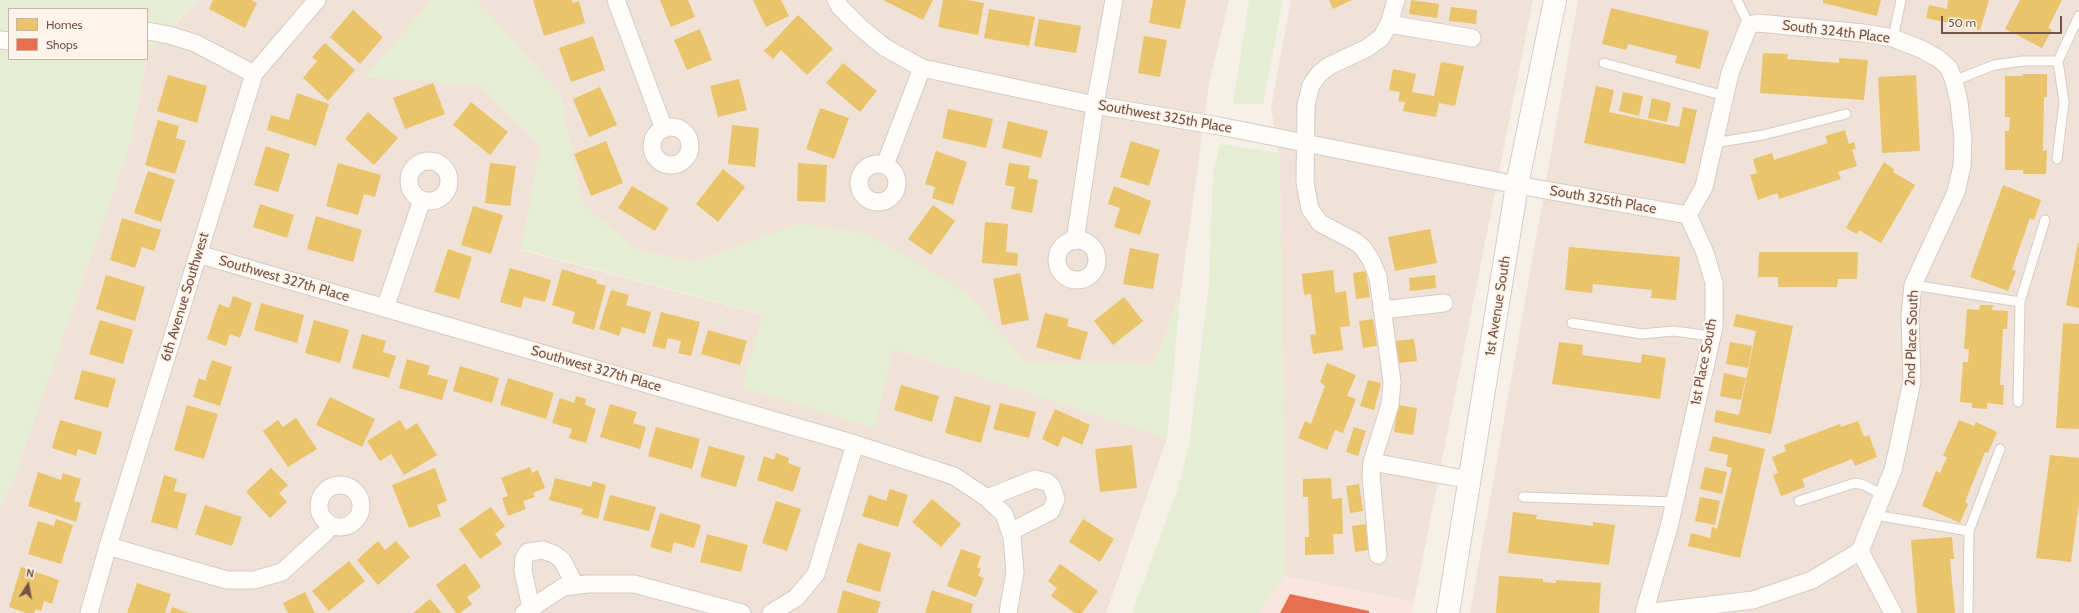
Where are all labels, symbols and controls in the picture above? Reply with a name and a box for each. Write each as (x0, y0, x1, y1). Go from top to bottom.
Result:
legend (8, 8, 148, 60)
scale bar (1943, 8, 2064, 34)
text: 50 m (1948, 15, 1976, 30)
text: Homes (46, 17, 83, 32)
street label: South 324th Place (1781, 17, 1891, 47)
text: Shops (46, 37, 78, 52)
street label: Southwest 325th Place (1097, 97, 1233, 137)
street label: South 325th Place (1548, 182, 1658, 218)
street label: 6th Avenue Southwest (157, 230, 213, 364)
street label: Southwest 327th Place (217, 252, 351, 306)
street label: 1st Avenue South (1482, 255, 1514, 357)
street label: 2nd Place South (1902, 290, 1922, 386)
street label: 1st Place South (1687, 317, 1721, 407)
street label: Southwest 327th Place (529, 342, 663, 396)
north arrow (8, 565, 48, 605)
text: N (25, 566, 35, 581)

